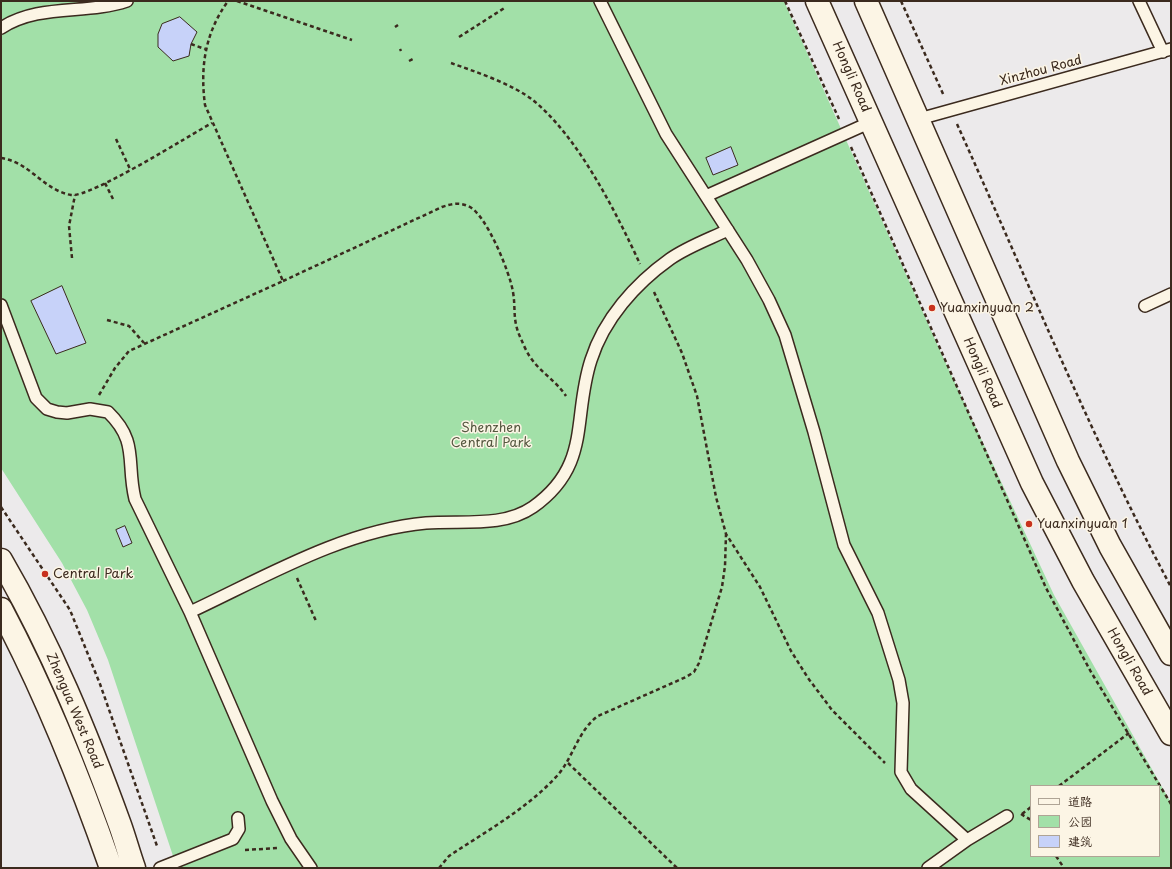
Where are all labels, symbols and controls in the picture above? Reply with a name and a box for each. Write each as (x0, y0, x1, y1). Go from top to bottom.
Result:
street label: Hongli Road (828, 39, 874, 115)
street label: Xinzhou Road (998, 53, 1084, 89)
place label: Yuanxinyuan 2 (940, 300, 1034, 316)
marker: Yuanxinyuan 2 (927, 303, 937, 313)
street label: Hongli Road (959, 335, 1005, 411)
park label: Shenzhen Central Park (451, 420, 531, 451)
place label: Yuanxinyuan 1 (1037, 516, 1128, 532)
marker: Yuanxinyuan 1 (1024, 519, 1034, 529)
place label: Central Park (53, 566, 133, 582)
marker: Central Park (40, 569, 50, 579)
street label: Hongli Road (1103, 625, 1155, 699)
street label: Zhengua West Road (42, 651, 106, 771)
legend (1030, 785, 1160, 857)
text: 道路 (1068, 792, 1092, 810)
text: 公园 (1068, 812, 1092, 830)
text: 建筑 (1068, 832, 1092, 850)

